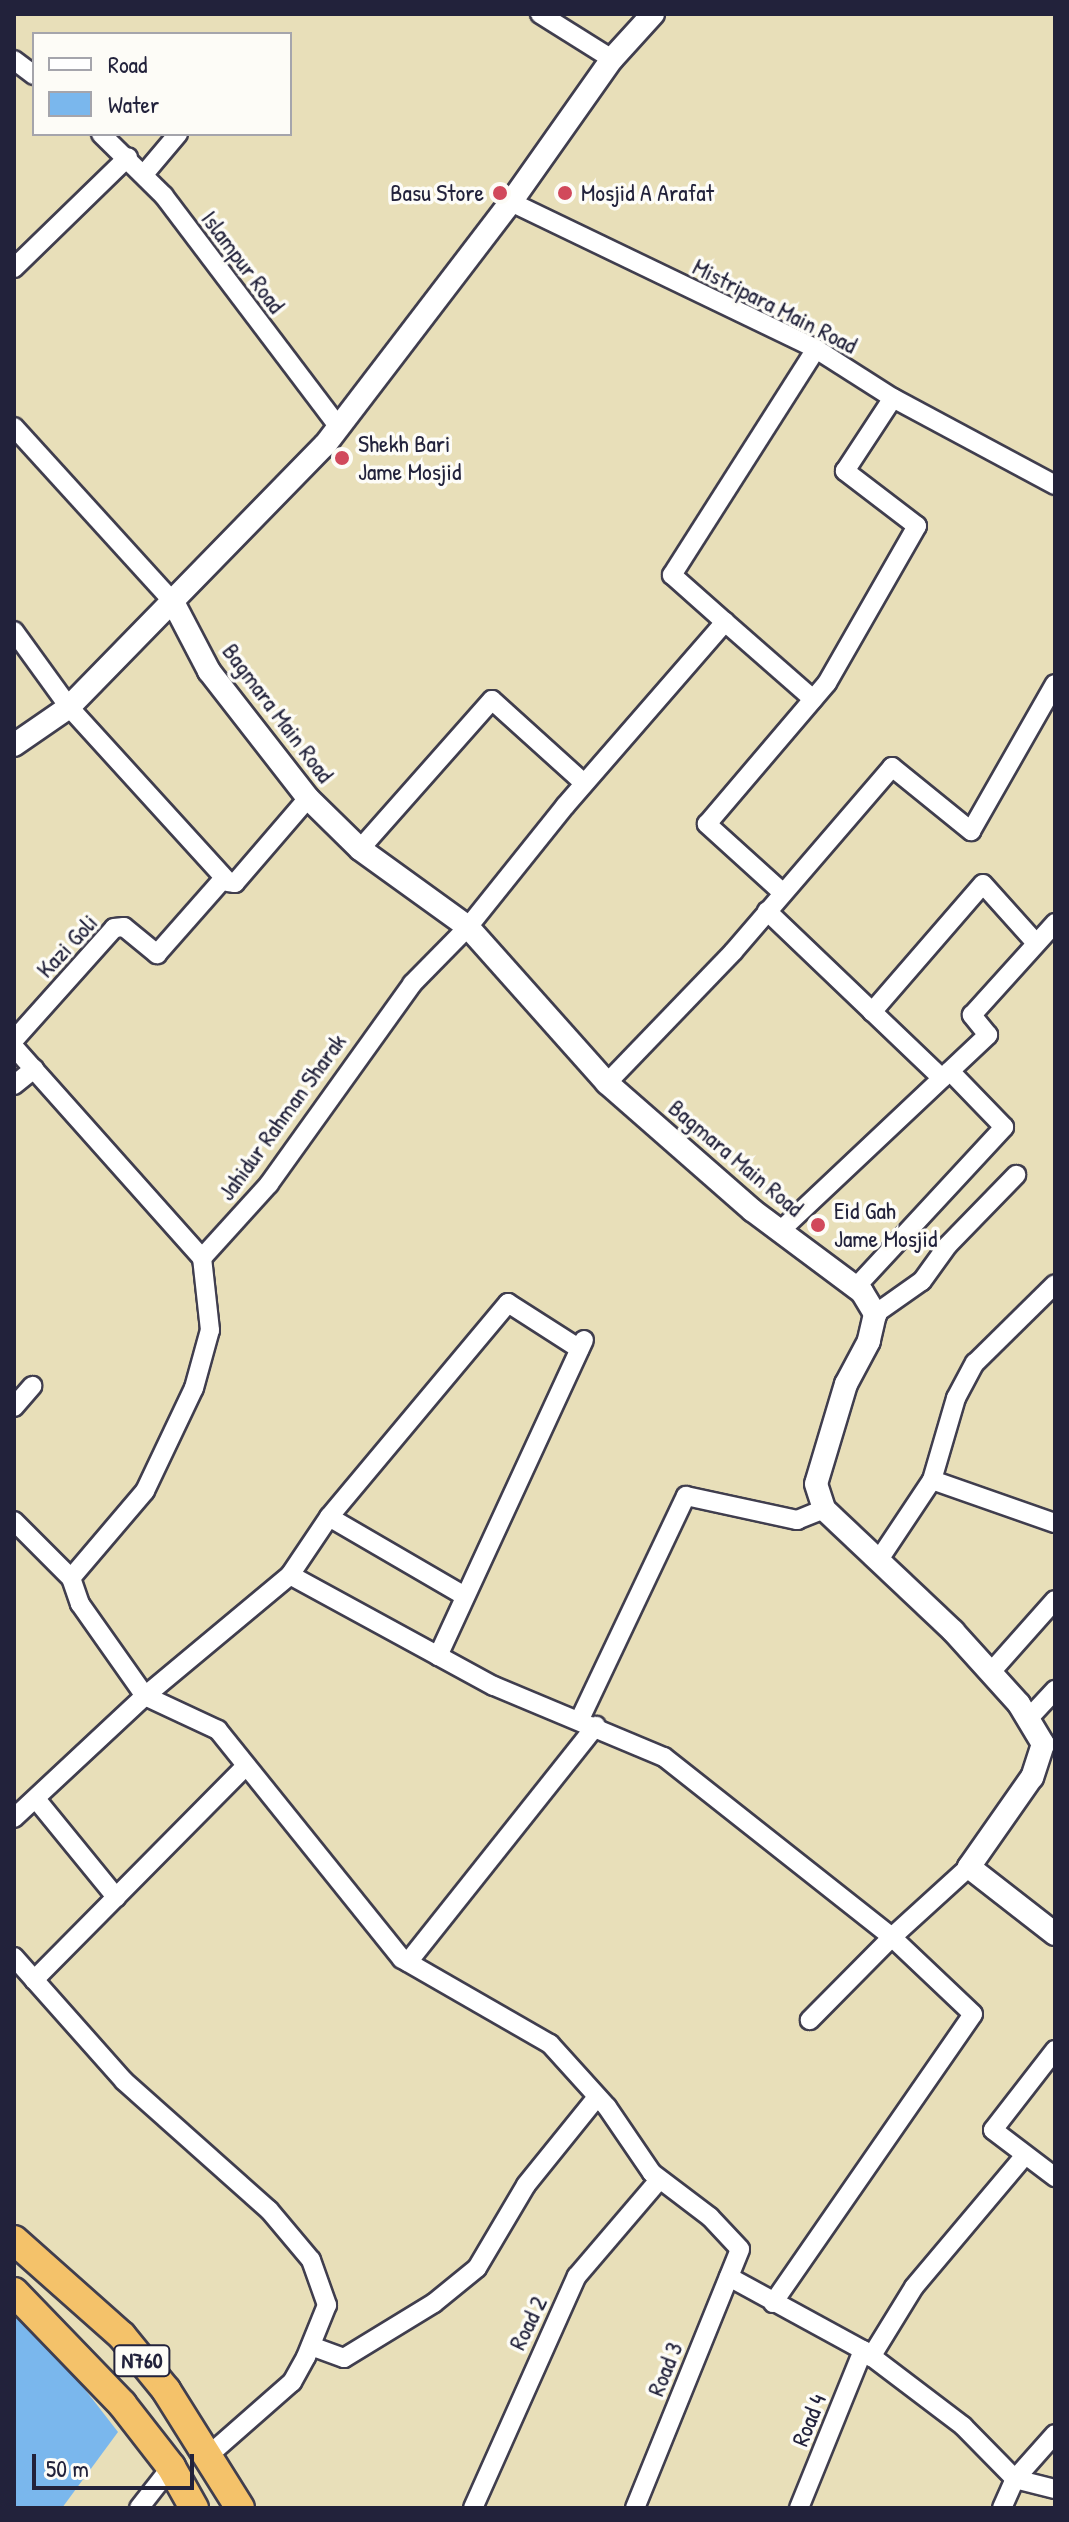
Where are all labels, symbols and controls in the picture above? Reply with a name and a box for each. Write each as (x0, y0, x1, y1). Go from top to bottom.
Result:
legend (32, 32, 292, 136)
text: Road (108, 48, 147, 80)
text: Water (108, 88, 159, 120)
place label: Basu Store (390, 179, 484, 207)
place label: Mosjid A Arafat (581, 179, 714, 207)
marker: Basu Store (491, 184, 509, 202)
marker: Mosjid A Arafat (556, 184, 574, 202)
street label: Islampur Road (195, 205, 291, 319)
street label: Mistripara Main Road (688, 252, 862, 360)
place label: Shekh Bari Jame Mosjid (358, 430, 461, 486)
marker: Shekh Bari Jame Mosjid (333, 449, 351, 467)
street label: Bagmara Main Road (216, 638, 340, 788)
street label: Kazi Goli (31, 908, 103, 984)
street label: Jahidur Rahman Sharak (212, 1028, 352, 1206)
street label: Bagmara Main Road (663, 1093, 809, 1223)
place label: Eid Gah Jame Mosjid (834, 1197, 937, 1253)
marker: Eid Gah Jame Mosjid (809, 1216, 827, 1234)
street label: Road 2 (503, 2291, 553, 2355)
street label: Road 3 (641, 2338, 689, 2400)
road number: N760 (112, 2343, 172, 2379)
street label: Road 4 (786, 2390, 832, 2450)
scale bar (36, 2438, 198, 2488)
text: 50 m (46, 2452, 89, 2484)

